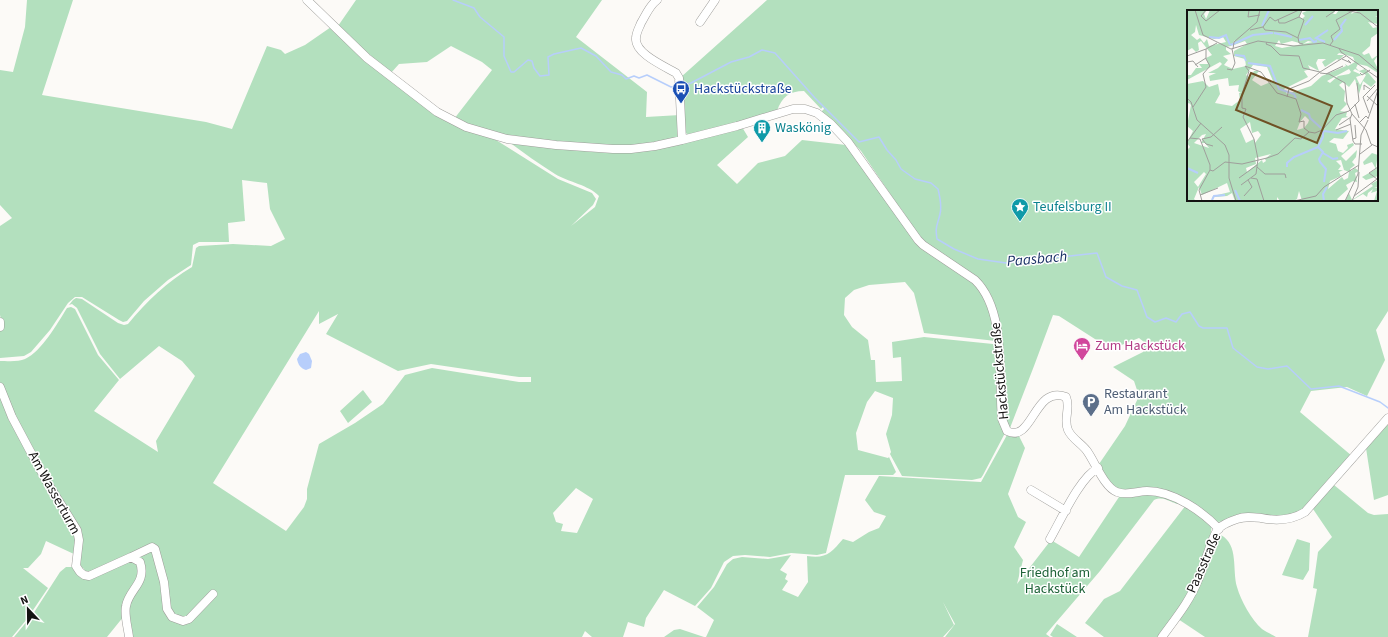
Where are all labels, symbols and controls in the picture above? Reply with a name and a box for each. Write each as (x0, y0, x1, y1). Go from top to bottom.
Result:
inset map (1187, 10, 1378, 201)
bus stop icon: Hackstückstraße (671, 79, 691, 104)
place label: Hackstückstraße (694, 79, 792, 99)
building icon: Waskönig (752, 118, 772, 143)
place label: Waskönig (775, 118, 831, 138)
place icon: Teufelsburg II (1010, 197, 1030, 222)
place label: Teufelsburg II (1033, 197, 1112, 217)
water label: Paasbach (1006, 246, 1068, 272)
street label: Hackstückstraße (986, 321, 1014, 421)
hotel icon: Zum Hackstück (1072, 336, 1092, 361)
place label: Zum Hackstück (1095, 336, 1185, 356)
place label: Restaurant Am Hackstück (1104, 384, 1187, 420)
parking icon: Restaurant Am Hackstück (1081, 392, 1101, 417)
street label: Am Wasserturm (23, 448, 85, 538)
street label: Paasstraße (1182, 530, 1226, 596)
park label: Friedhof am Hackstück (1020, 563, 1090, 599)
north arrow (8, 589, 48, 629)
text: N (18, 592, 31, 609)

